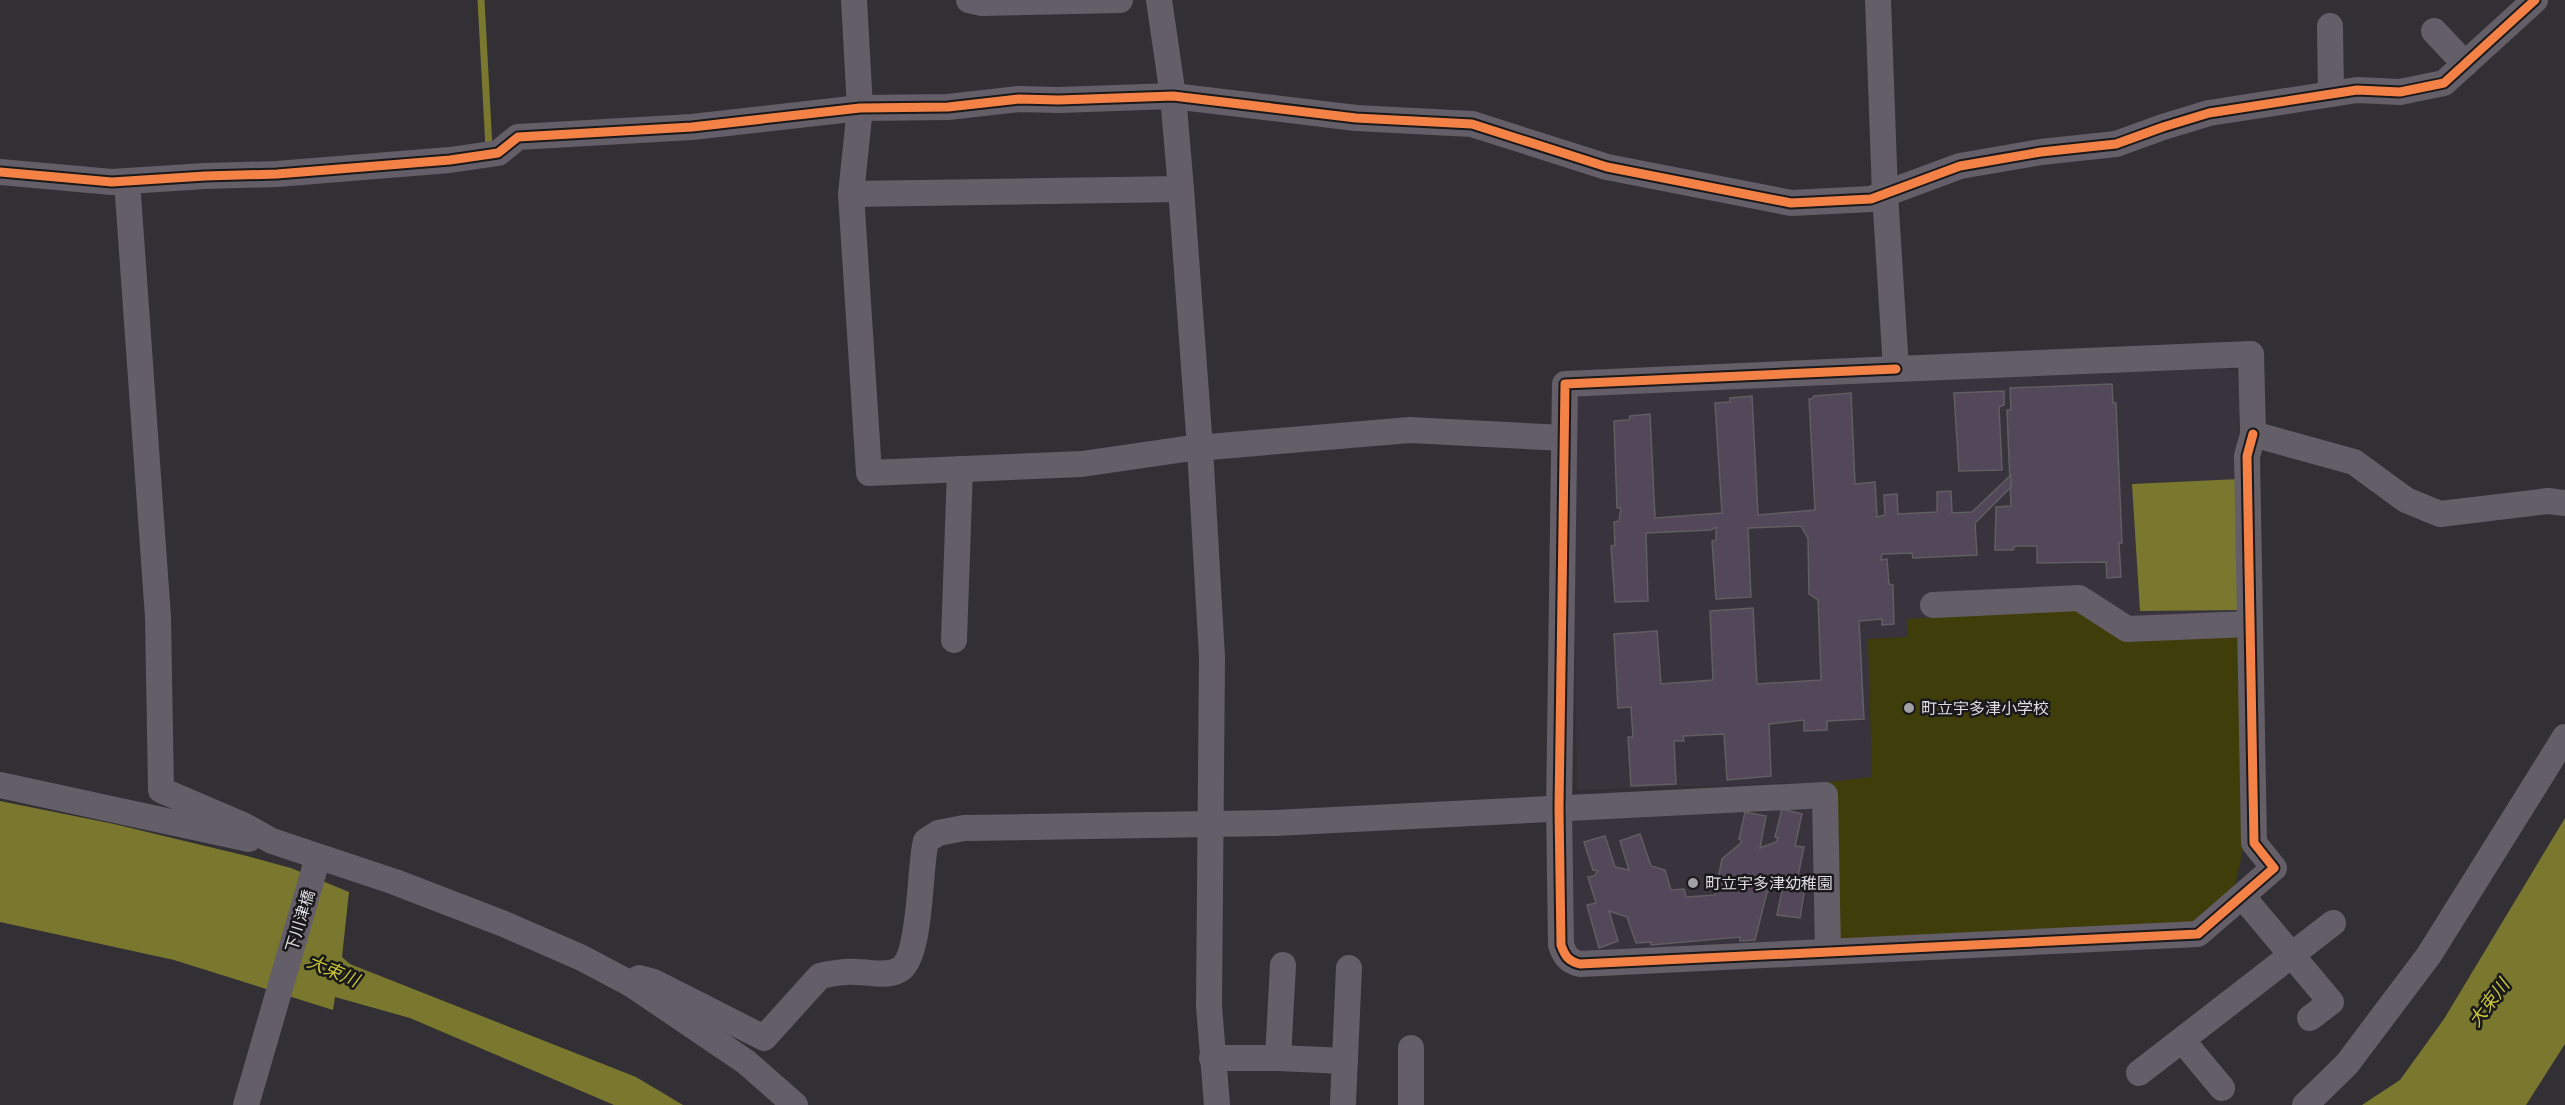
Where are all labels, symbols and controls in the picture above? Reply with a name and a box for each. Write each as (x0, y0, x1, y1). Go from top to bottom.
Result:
place label: 町立宇多津小学校 (1921, 699, 2049, 718)
marker: 町立宇多津小学校 (1902, 701, 1916, 715)
place label: 町立宇多津幼稚園 (1705, 874, 1833, 893)
marker: 町立宇多津幼稚園 (1686, 876, 1700, 890)
street label: 下川津橋 (282, 888, 318, 954)
water label: 大束川 (304, 950, 364, 992)
water label: 大束川 (2464, 973, 2515, 1031)

